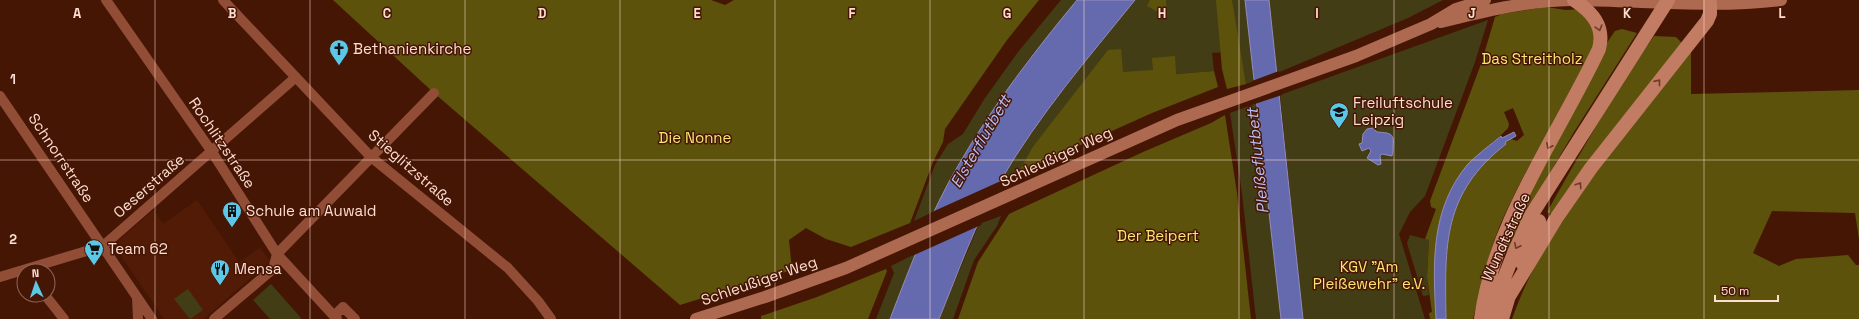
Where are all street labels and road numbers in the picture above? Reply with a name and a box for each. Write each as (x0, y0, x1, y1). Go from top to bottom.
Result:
street label: Rochlitzstraße (185, 93, 260, 192)
street label: Schnorrstraße (24, 109, 98, 206)
street label: Schleußiger Weg (997, 122, 1115, 191)
street label: Stieglitzstraße (365, 125, 458, 210)
street label: Oeserstraße (109, 149, 188, 222)
street label: Wundtstraße (1477, 190, 1534, 284)
street label: Schleußiger Weg (698, 252, 819, 309)

